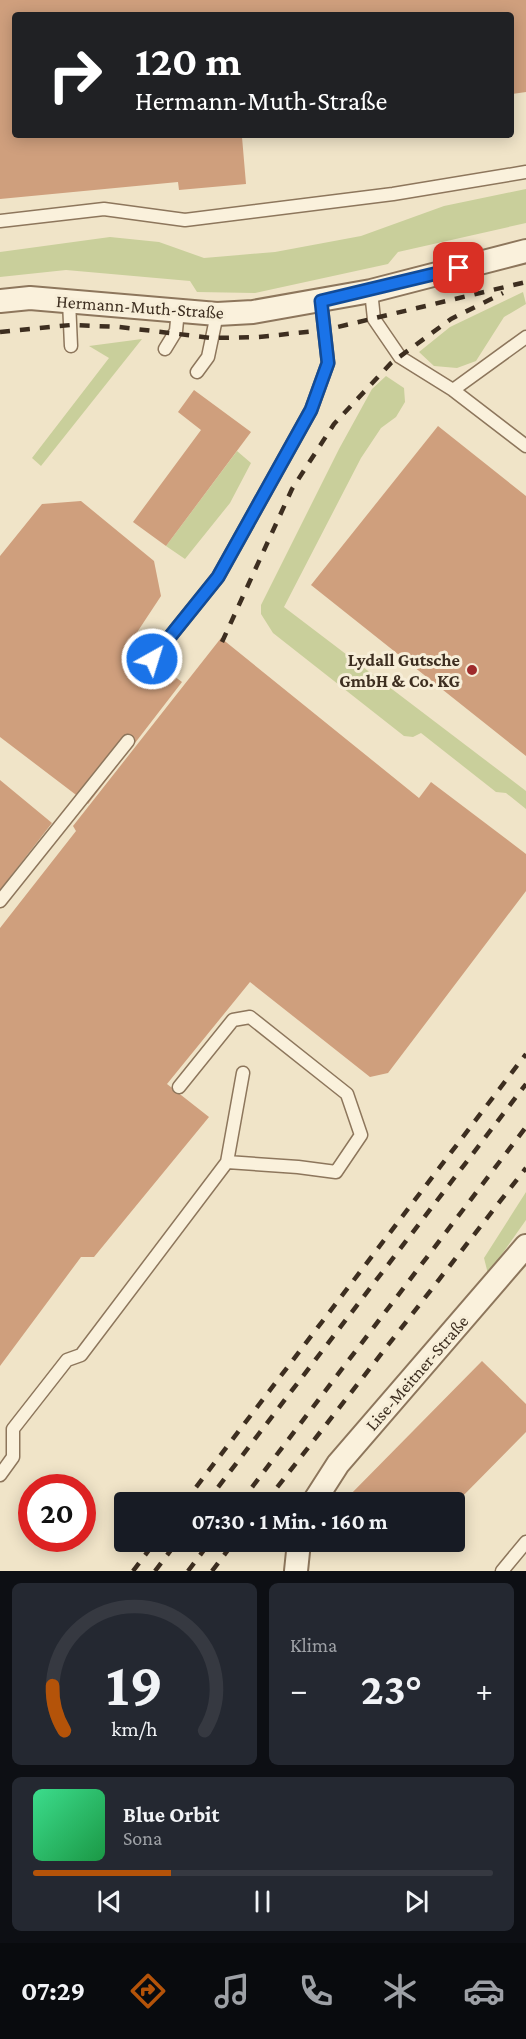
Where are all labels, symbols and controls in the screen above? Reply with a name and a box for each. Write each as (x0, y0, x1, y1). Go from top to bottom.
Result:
icon: right (36, 36, 114, 114)
text: 120 m (135, 37, 241, 84)
text: Hermann-Muth-Straße (135, 86, 387, 116)
pin (433, 242, 484, 293)
icon: arrive (442, 251, 475, 284)
street label: Hermann-Muth-Straße (55, 291, 225, 323)
position arrow (120, 627, 184, 691)
place label: Lydall Gutsche GmbH & Co. KG (339, 650, 460, 691)
marker: Lydall Gutsche GmbH & Co. KG (465, 663, 479, 677)
street label: Lise-Meitner-Straße (362, 1311, 473, 1435)
speed limit sign: 20 (18, 1474, 96, 1552)
text: 07:30 · 1 Min. · 160 m (191, 1509, 388, 1534)
text: Klima (290, 1634, 337, 1656)
text: 19 (106, 1649, 163, 1718)
text: 23° (361, 1664, 422, 1714)
text: − (290, 1671, 307, 1708)
text: + (476, 1671, 493, 1708)
text: km/h (111, 1717, 158, 1741)
text: Blue Orbit (123, 1802, 219, 1827)
text: Sona (123, 1827, 162, 1849)
icon: previous (93, 1885, 126, 1918)
icon: pause (246, 1885, 279, 1918)
icon: next (400, 1885, 433, 1918)
icon: directions (127, 1970, 169, 2012)
icon: music (211, 1970, 253, 2012)
icon: phone (295, 1970, 337, 2012)
icon: climate (379, 1970, 421, 2012)
icon: car (463, 1970, 505, 2012)
text: 07:29 (21, 1976, 85, 2006)

